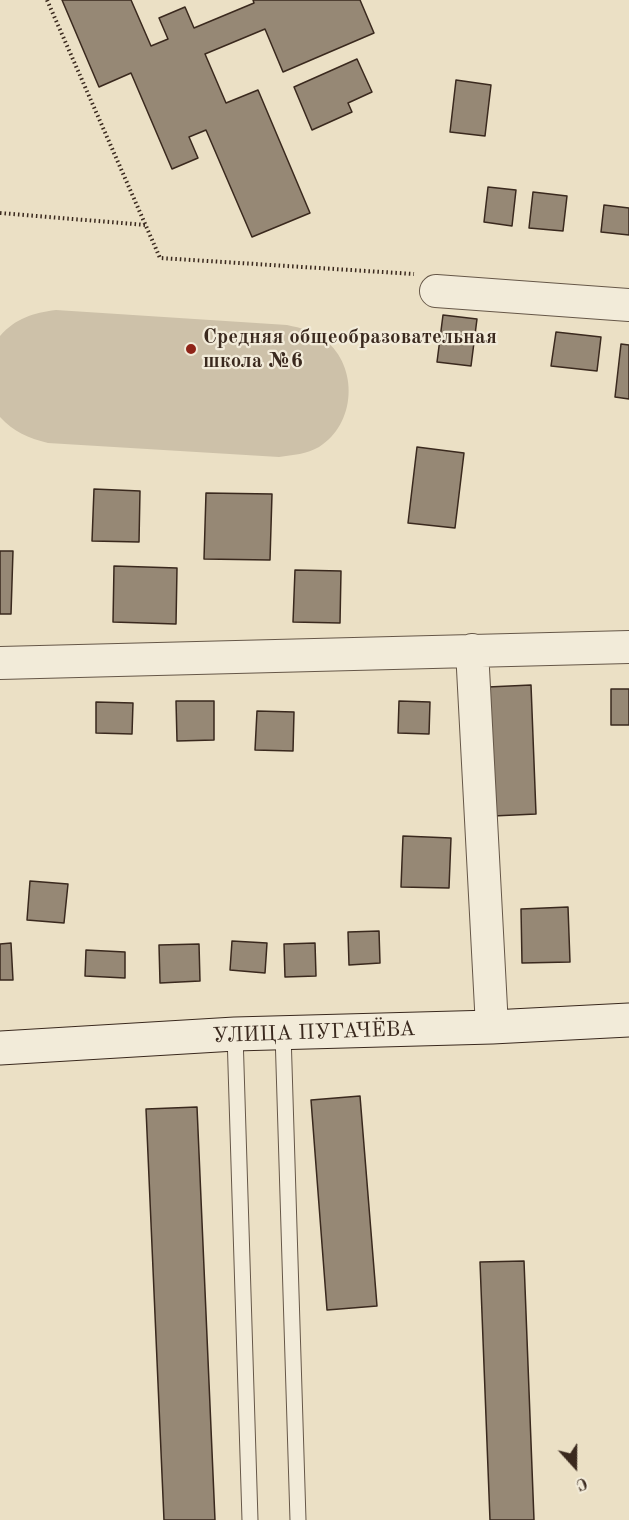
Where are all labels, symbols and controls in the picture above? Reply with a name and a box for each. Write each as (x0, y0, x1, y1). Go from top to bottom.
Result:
place label: Средняя общеобразовательная школа №6 (203, 324, 497, 374)
marker: Средняя общеобразовательная школа №6 (184, 342, 198, 356)
street label: УЛИЦА ПУГАЧЁВА (212, 1017, 416, 1049)
north arrow (545, 1436, 605, 1496)
text: С (574, 1473, 589, 1492)

